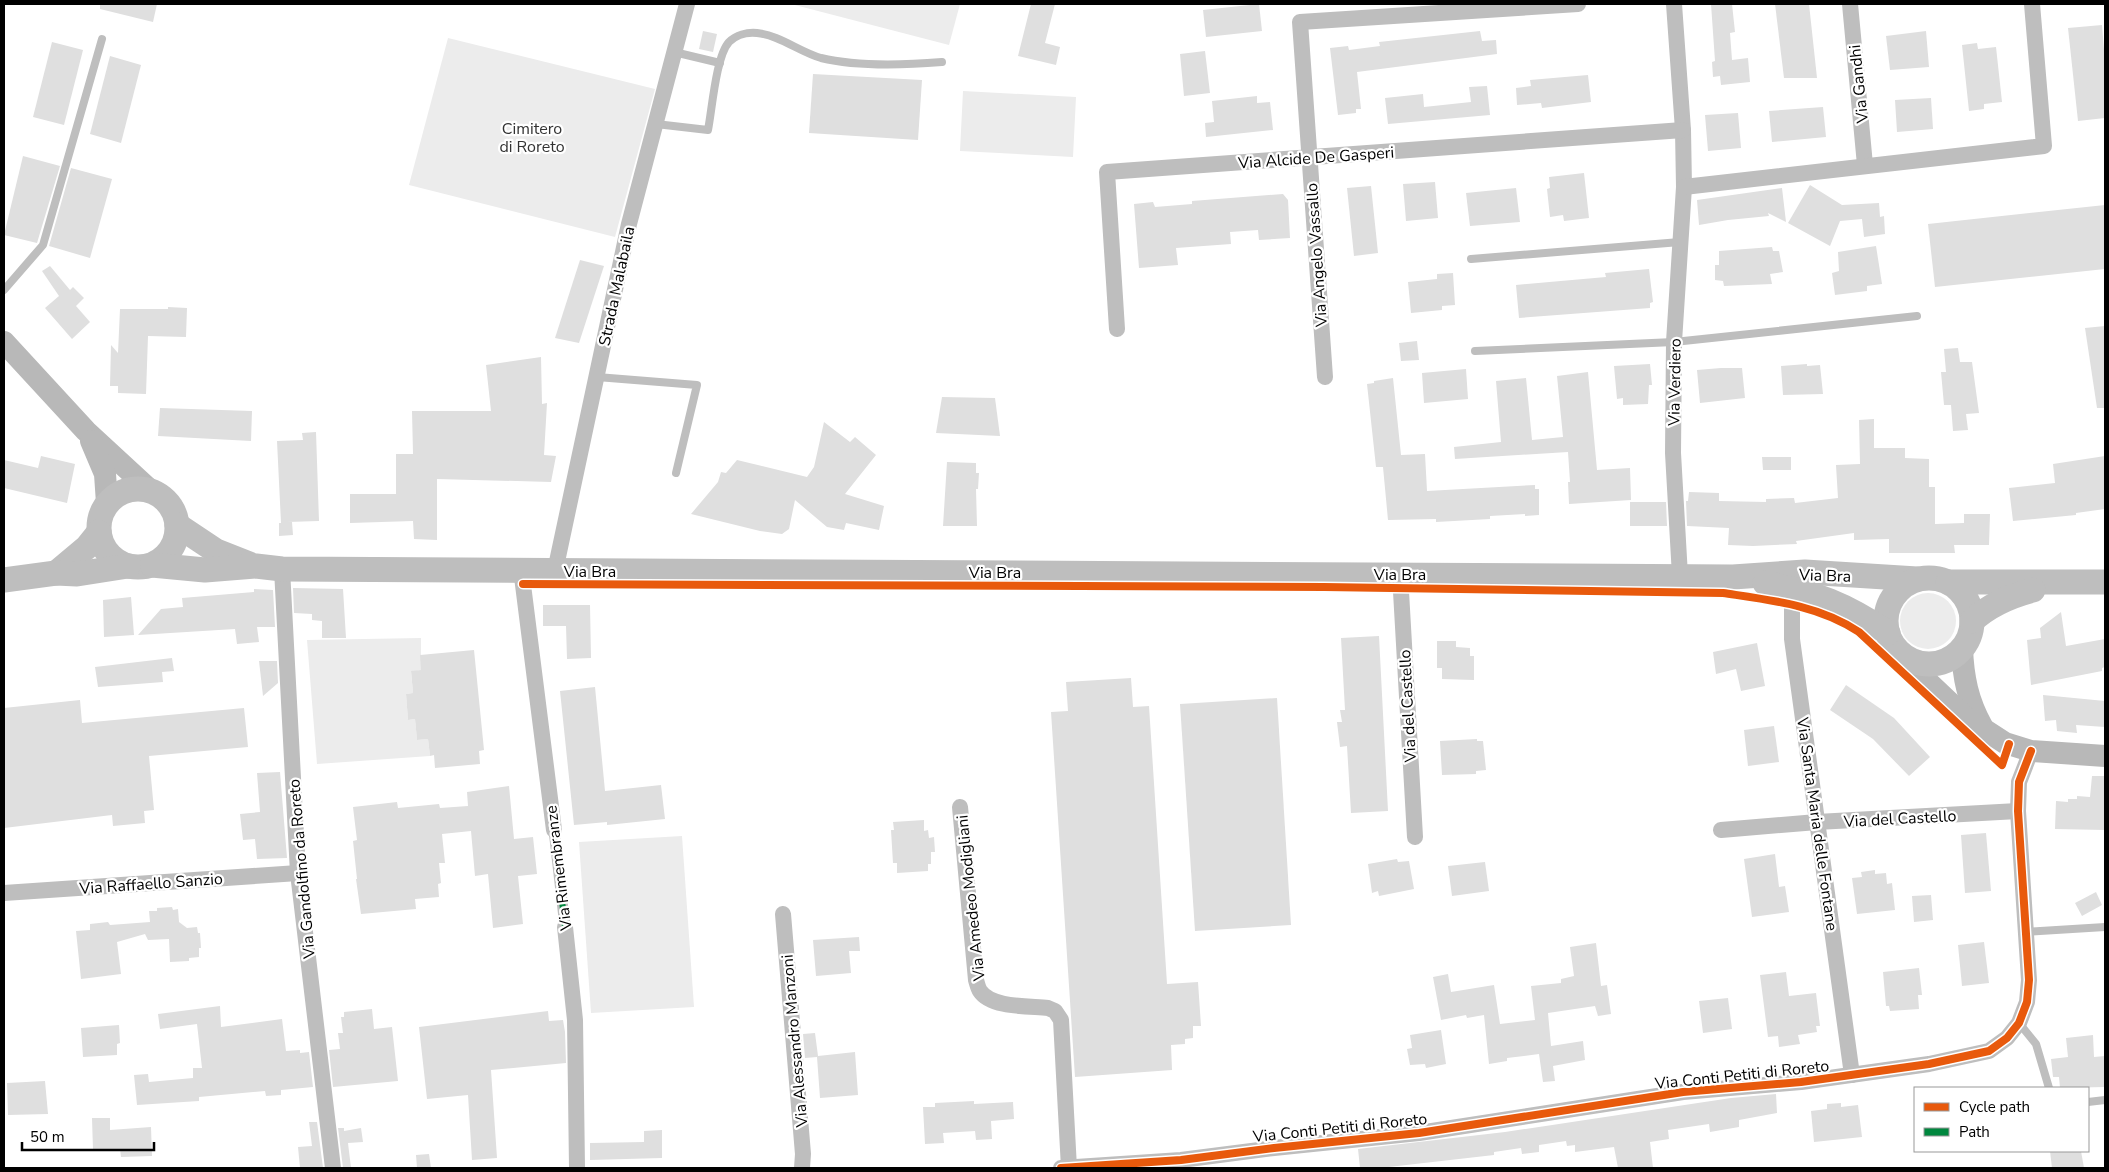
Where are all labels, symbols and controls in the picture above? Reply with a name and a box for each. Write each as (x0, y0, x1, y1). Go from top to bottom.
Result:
street label: Via Gandhi (1844, 44, 1874, 125)
park label: Cimitero di Roreto (499, 118, 565, 158)
street label: Via Alcide De Gasperi (1236, 142, 1395, 174)
street label: Via Angelo Vassallo (1301, 182, 1333, 329)
street label: Strada Malabaila (594, 224, 640, 348)
street label: Via Verdiero (1663, 338, 1687, 427)
street label: Via Bra (563, 561, 616, 583)
street label: Via Bra (968, 562, 1021, 584)
street label: Via Bra (1373, 564, 1426, 586)
street label: Via Bra (1797, 564, 1851, 588)
street label: Via del Castello (1394, 649, 1422, 764)
street label: Via Santa Maria delle Fontane (1791, 715, 1843, 932)
street label: Via Gandolfino da Roreto (283, 778, 321, 961)
street label: Via Rimembranze (540, 804, 578, 933)
street label: Via del Castello (1842, 805, 1957, 833)
street label: Via Amedeo Modigliani (951, 814, 991, 983)
street label: Via Raffaello Sanzio (78, 868, 224, 900)
street label: Via Alessandro Manzoni (776, 954, 814, 1129)
street label: Via Conti Petiti di Roreto (1653, 1055, 1830, 1095)
legend (1914, 1087, 2089, 1152)
text: Cycle path (1959, 1097, 2030, 1117)
street label: Via Conti Petiti di Roreto (1251, 1108, 1428, 1148)
scale bar (22, 1120, 155, 1152)
text: Path (1959, 1122, 1990, 1142)
text: 50 m (30, 1127, 65, 1147)

